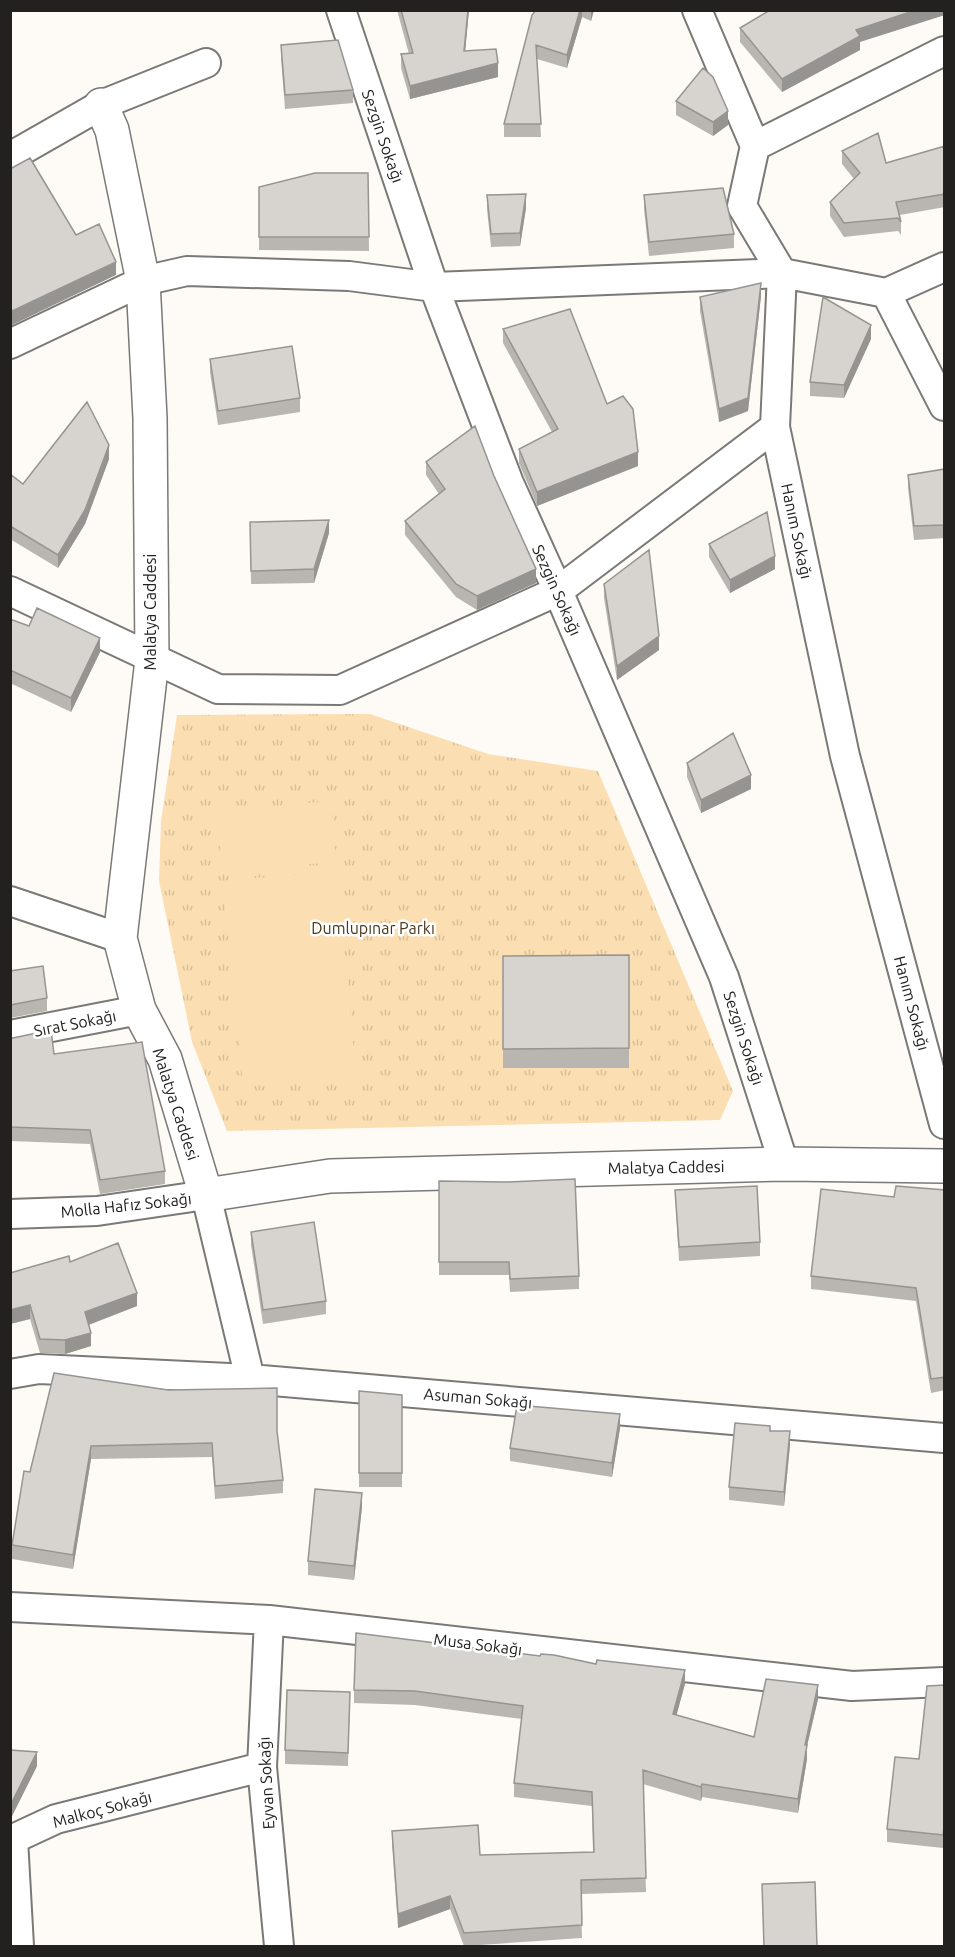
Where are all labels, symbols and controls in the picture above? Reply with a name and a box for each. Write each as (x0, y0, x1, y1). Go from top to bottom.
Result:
street label: Sezgin Sokağı (359, 87, 407, 185)
street label: Hanım Sokağı (778, 482, 816, 580)
street label: Sezgin Sokağı (529, 542, 585, 638)
street label: Malatya Caddesi (141, 554, 159, 670)
park label: Dumlupınar Parkı (311, 919, 435, 937)
street label: Hanım Sokağı (891, 954, 933, 1052)
street label: Sezgin Sokağı (720, 989, 768, 1087)
street label: Sırat Sokağı (32, 1006, 118, 1040)
street label: Malatya Caddesi (149, 1046, 203, 1162)
street label: Malatya Caddesi (607, 1157, 725, 1177)
street label: Molla Hafız Sokağı (60, 1189, 192, 1221)
street label: Asuman Sokağı (423, 1384, 533, 1412)
street label: Musa Sokağı (433, 1630, 523, 1658)
street label: Eyvan Sokağı (255, 1736, 277, 1830)
street label: Malkoç Sokağı (51, 1787, 153, 1831)

